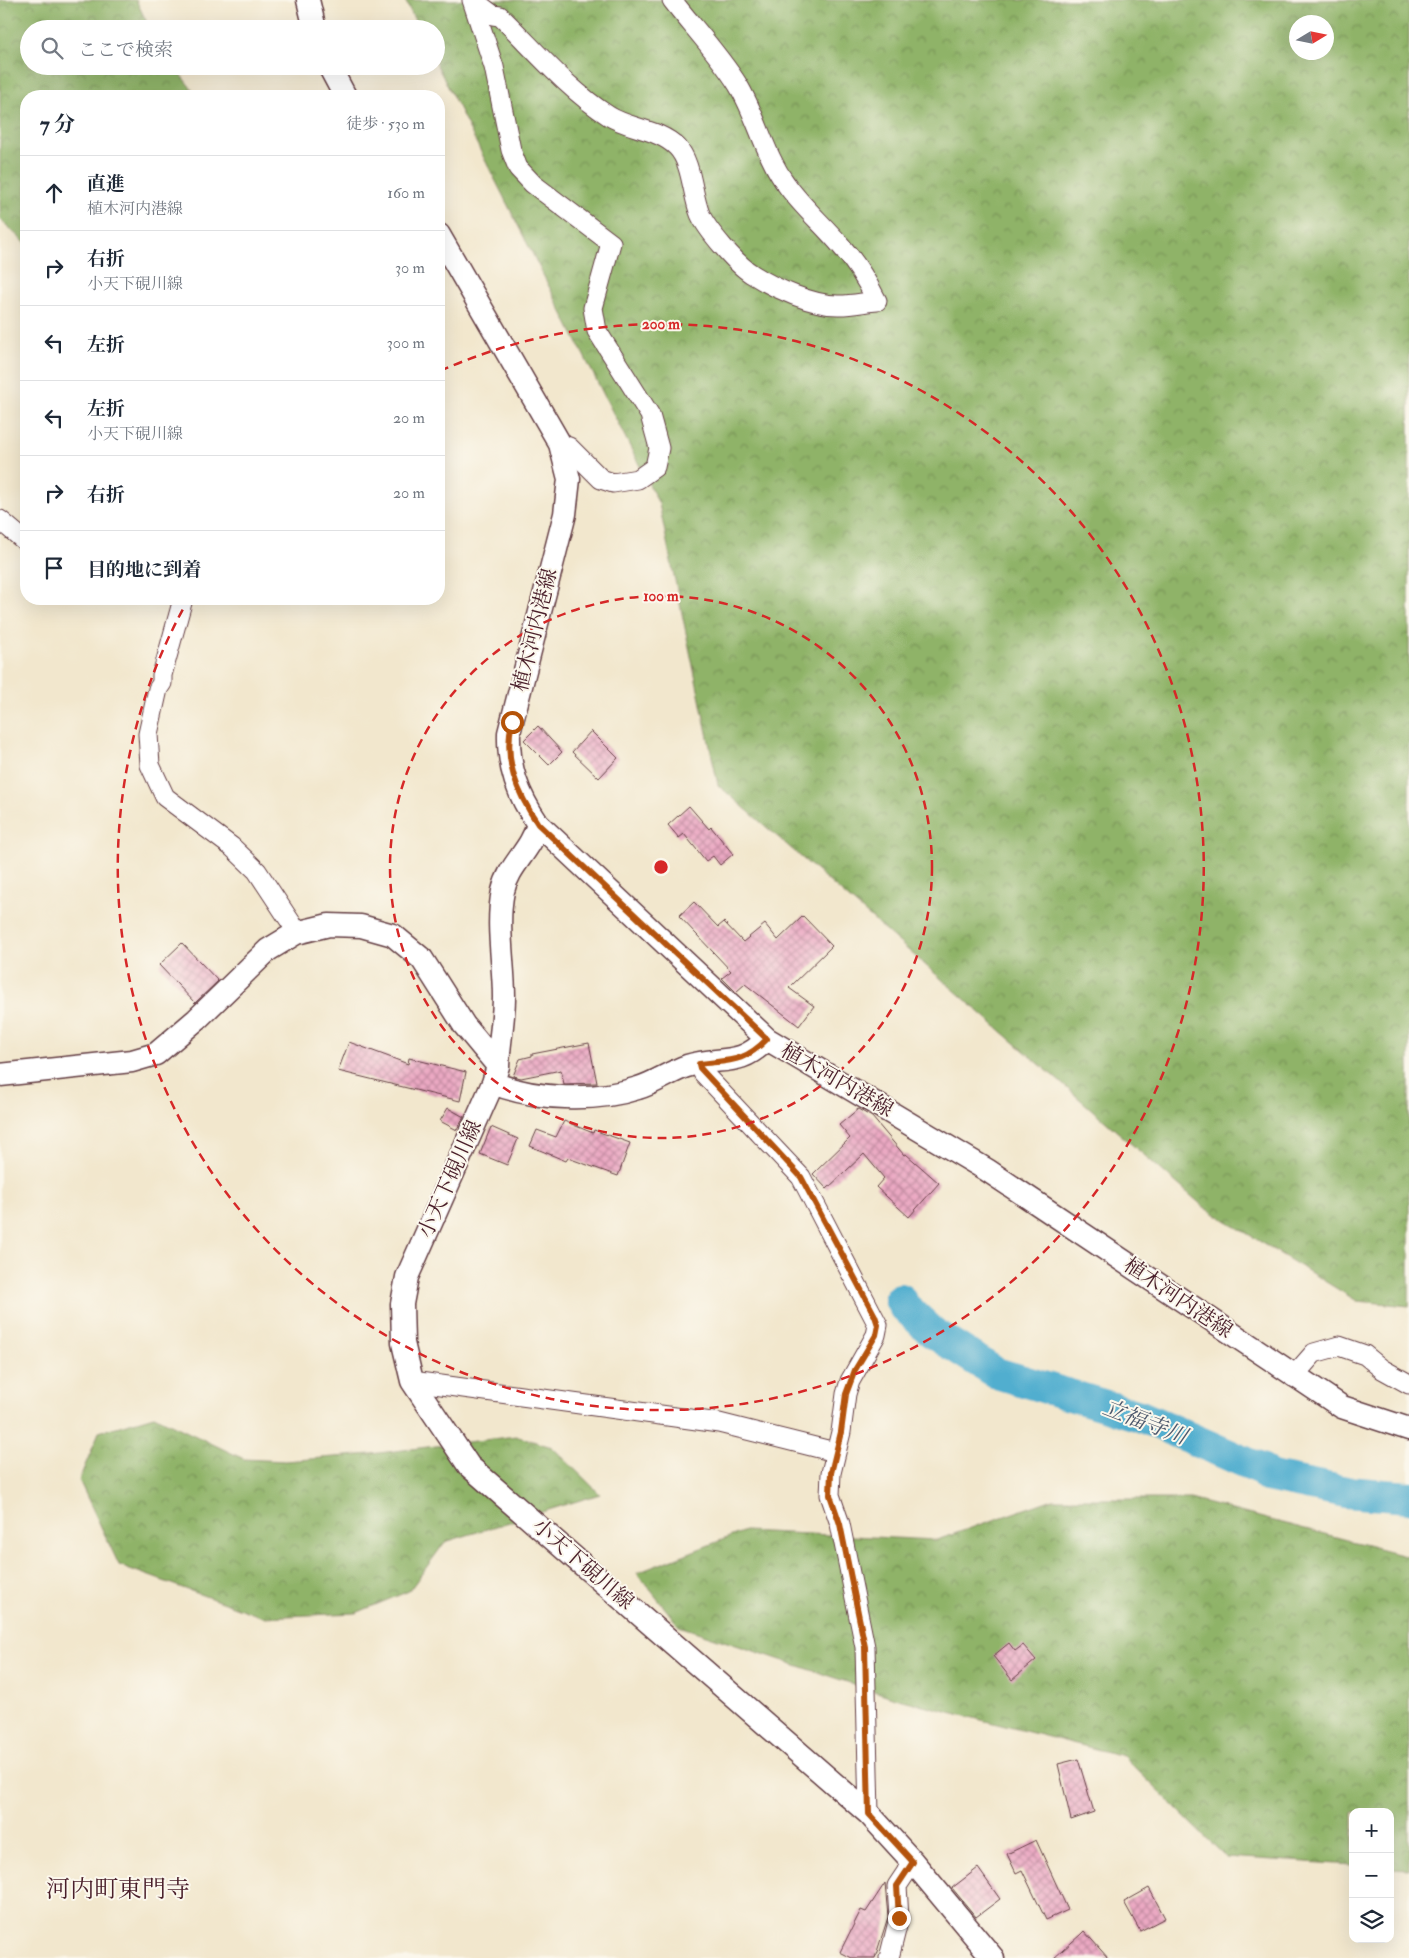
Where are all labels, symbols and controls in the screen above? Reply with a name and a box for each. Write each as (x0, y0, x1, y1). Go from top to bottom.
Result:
north arrow (1289, 15, 1334, 60)
search box (20, 20, 445, 75)
icon: search (38, 34, 66, 62)
text: ここで検索 (78, 38, 173, 62)
text: 7 分 (40, 111, 75, 138)
text: 徒歩 · 530 m (346, 114, 425, 134)
text: 直進 (87, 172, 125, 196)
icon: ahead (40, 179, 68, 207)
text: 160 m (387, 183, 425, 203)
text: 植木河内港線 (87, 199, 183, 219)
text: 右折 (87, 247, 125, 271)
icon: right (40, 254, 68, 282)
text: 30 m (395, 258, 425, 278)
text: 小天下硯川線 (87, 274, 183, 294)
text: 200 m (642, 315, 680, 334)
icon: left (40, 329, 68, 357)
text: 左折 (87, 333, 125, 357)
text: 300 m (387, 333, 425, 353)
text: 左折 (87, 397, 125, 421)
icon: left (40, 404, 68, 432)
text: 20 m (393, 408, 425, 428)
text: 小天下硯川線 (87, 424, 183, 444)
icon: right (40, 479, 68, 507)
text: 右折 (87, 483, 125, 507)
text: 20 m (393, 483, 425, 503)
icon: arrive (40, 554, 68, 582)
text: 目的地に到着 (87, 558, 201, 582)
street label: 植木河内港線 (507, 566, 563, 694)
text: 100 m (643, 587, 679, 606)
route start (501, 711, 524, 734)
centre of rings (652, 858, 670, 876)
street label: 植木河内港線 (776, 1037, 898, 1123)
street label: 小天下硯川線 (412, 1116, 488, 1242)
street label: 植木河内港線 (1118, 1252, 1238, 1344)
water label: 立福寺川 (1099, 1393, 1193, 1452)
street label: 小天下硯川線 (527, 1512, 639, 1616)
map controls (1349, 1808, 1394, 1943)
button: + (1349, 1808, 1394, 1853)
button: − (1349, 1853, 1394, 1898)
district label: 河内町東門寺 (46, 1874, 190, 1905)
button: layers (1349, 1898, 1394, 1943)
route end (888, 1907, 911, 1930)

